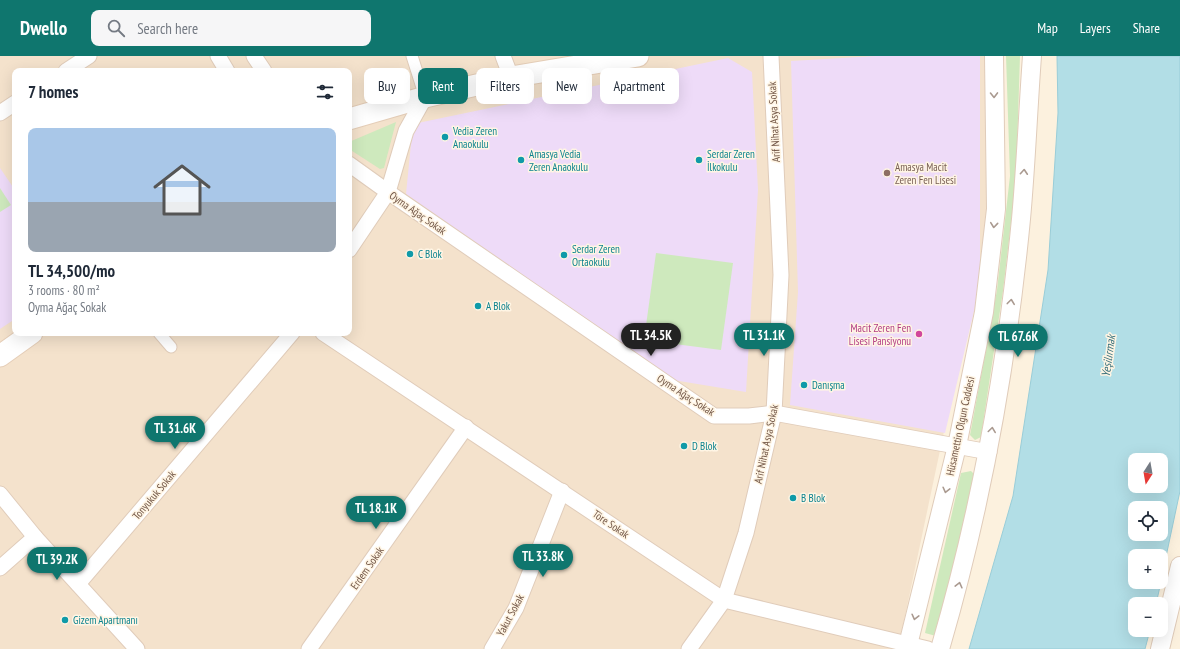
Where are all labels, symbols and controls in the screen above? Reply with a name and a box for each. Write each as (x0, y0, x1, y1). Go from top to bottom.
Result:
search box (91, 10, 371, 46)
text: Dwello (20, 16, 67, 40)
icon: search (105, 17, 127, 39)
text: Search here (137, 19, 198, 38)
text: Map (1037, 19, 1058, 37)
text: Layers (1080, 19, 1111, 37)
text: Share (1133, 19, 1160, 37)
chip: Buy (364, 68, 410, 104)
chip: Rent (418, 68, 468, 104)
chip: Filters (476, 68, 534, 104)
chip: New (542, 68, 592, 104)
chip: Apartment (600, 68, 679, 104)
text: 7 homes (28, 81, 79, 103)
icon: filters (314, 81, 336, 103)
street label: Arif Nihat Asya Sokak (765, 81, 783, 163)
one-way arrow (990, 92, 998, 98)
place label: Vedia Zeren Anaokulu (452, 124, 497, 151)
marker: Vedia Zeren Anaokulu (440, 132, 450, 142)
place label: Amasya Vedia Zeren Anaokulu (529, 147, 588, 174)
place label: Serdar Zeren İlkokulu (707, 147, 755, 174)
icon: home (146, 154, 218, 226)
marker: Amasya Vedia Zeren Anaokulu (516, 155, 526, 165)
marker: Serdar Zeren İlkokulu (694, 155, 704, 165)
place label: Amasya Macit Zeren Fen Lisesi (895, 160, 956, 187)
marker: Amasya Macit Zeren Fen Lisesi (882, 168, 892, 178)
one-way arrow (1020, 169, 1029, 176)
street label: Oyma Ağaç Sokak (387, 188, 450, 238)
one-way arrow (989, 222, 998, 228)
place label: Serdar Zeren Ortaokulu (572, 242, 620, 269)
place label: C Blok (418, 247, 443, 261)
marker: C Blok (405, 249, 415, 259)
marker: Serdar Zeren Ortaokulu (559, 250, 569, 260)
text: TL 34,500/mo (28, 260, 115, 282)
text: 3 rooms · 80 m² (28, 282, 100, 299)
text: Oyma Ağaç Sokak (28, 299, 106, 316)
place label: A Blok (486, 299, 511, 313)
one-way arrow (1006, 299, 1015, 305)
marker: A Blok (473, 301, 483, 311)
place label: Macit Zeren Fen Lisesi Pansiyonu (849, 321, 911, 348)
pin: TL 34.5K (610, 323, 692, 357)
pin: TL 31.1K (723, 323, 805, 357)
pin: TL 67.6K (977, 324, 1059, 358)
text: TL 34.5K (630, 327, 672, 344)
text: TL 31.1K (743, 327, 785, 344)
text: TL 67.6K (998, 328, 1038, 345)
marker: Macit Zeren Fen Lisesi Pansiyonu (914, 329, 924, 339)
water label: Yeşilırmak (1098, 333, 1119, 378)
street label: Oyma Ağaç Sokak (654, 371, 718, 419)
street label: Hüsamettin Olgun Caddesi (943, 375, 977, 477)
place label: Danışma (812, 378, 845, 392)
marker: Danışma (799, 380, 809, 390)
street label: Arif Nihat Asya Sokak (751, 402, 781, 485)
pin: TL 31.6K (134, 416, 216, 450)
text: TL 31.6K (154, 420, 196, 437)
one-way arrow (987, 427, 996, 434)
place label: D Blok (692, 439, 718, 453)
marker: D Blok (679, 441, 689, 451)
north arrow (1128, 453, 1168, 493)
map controls (1128, 453, 1168, 637)
street label: Tonyukuk Sokak (129, 467, 179, 523)
one-way arrow (943, 487, 951, 494)
place label: B Blok (801, 491, 826, 505)
marker: B Blok (788, 493, 798, 503)
pin: TL 18.1K (335, 496, 417, 530)
text: TL 18.1K (355, 500, 397, 517)
button: locate (1128, 501, 1168, 541)
street label: Töre Sokak (590, 507, 633, 542)
street label: Erdem Sokak (347, 543, 387, 592)
pin: TL 33.8K (502, 544, 584, 578)
pin: TL 39.2K (16, 547, 98, 581)
text: TL 33.8K (522, 548, 564, 565)
button: + (1128, 549, 1168, 589)
text: TL 39.2K (36, 551, 78, 568)
one-way arrow (954, 581, 962, 588)
street label: Yakut Sokak (493, 591, 527, 638)
button: − (1128, 597, 1168, 637)
place label: Gizem Apartmanı (73, 613, 138, 627)
one-way arrow (911, 613, 920, 620)
marker: Gizem Apartmanı (60, 615, 70, 625)

